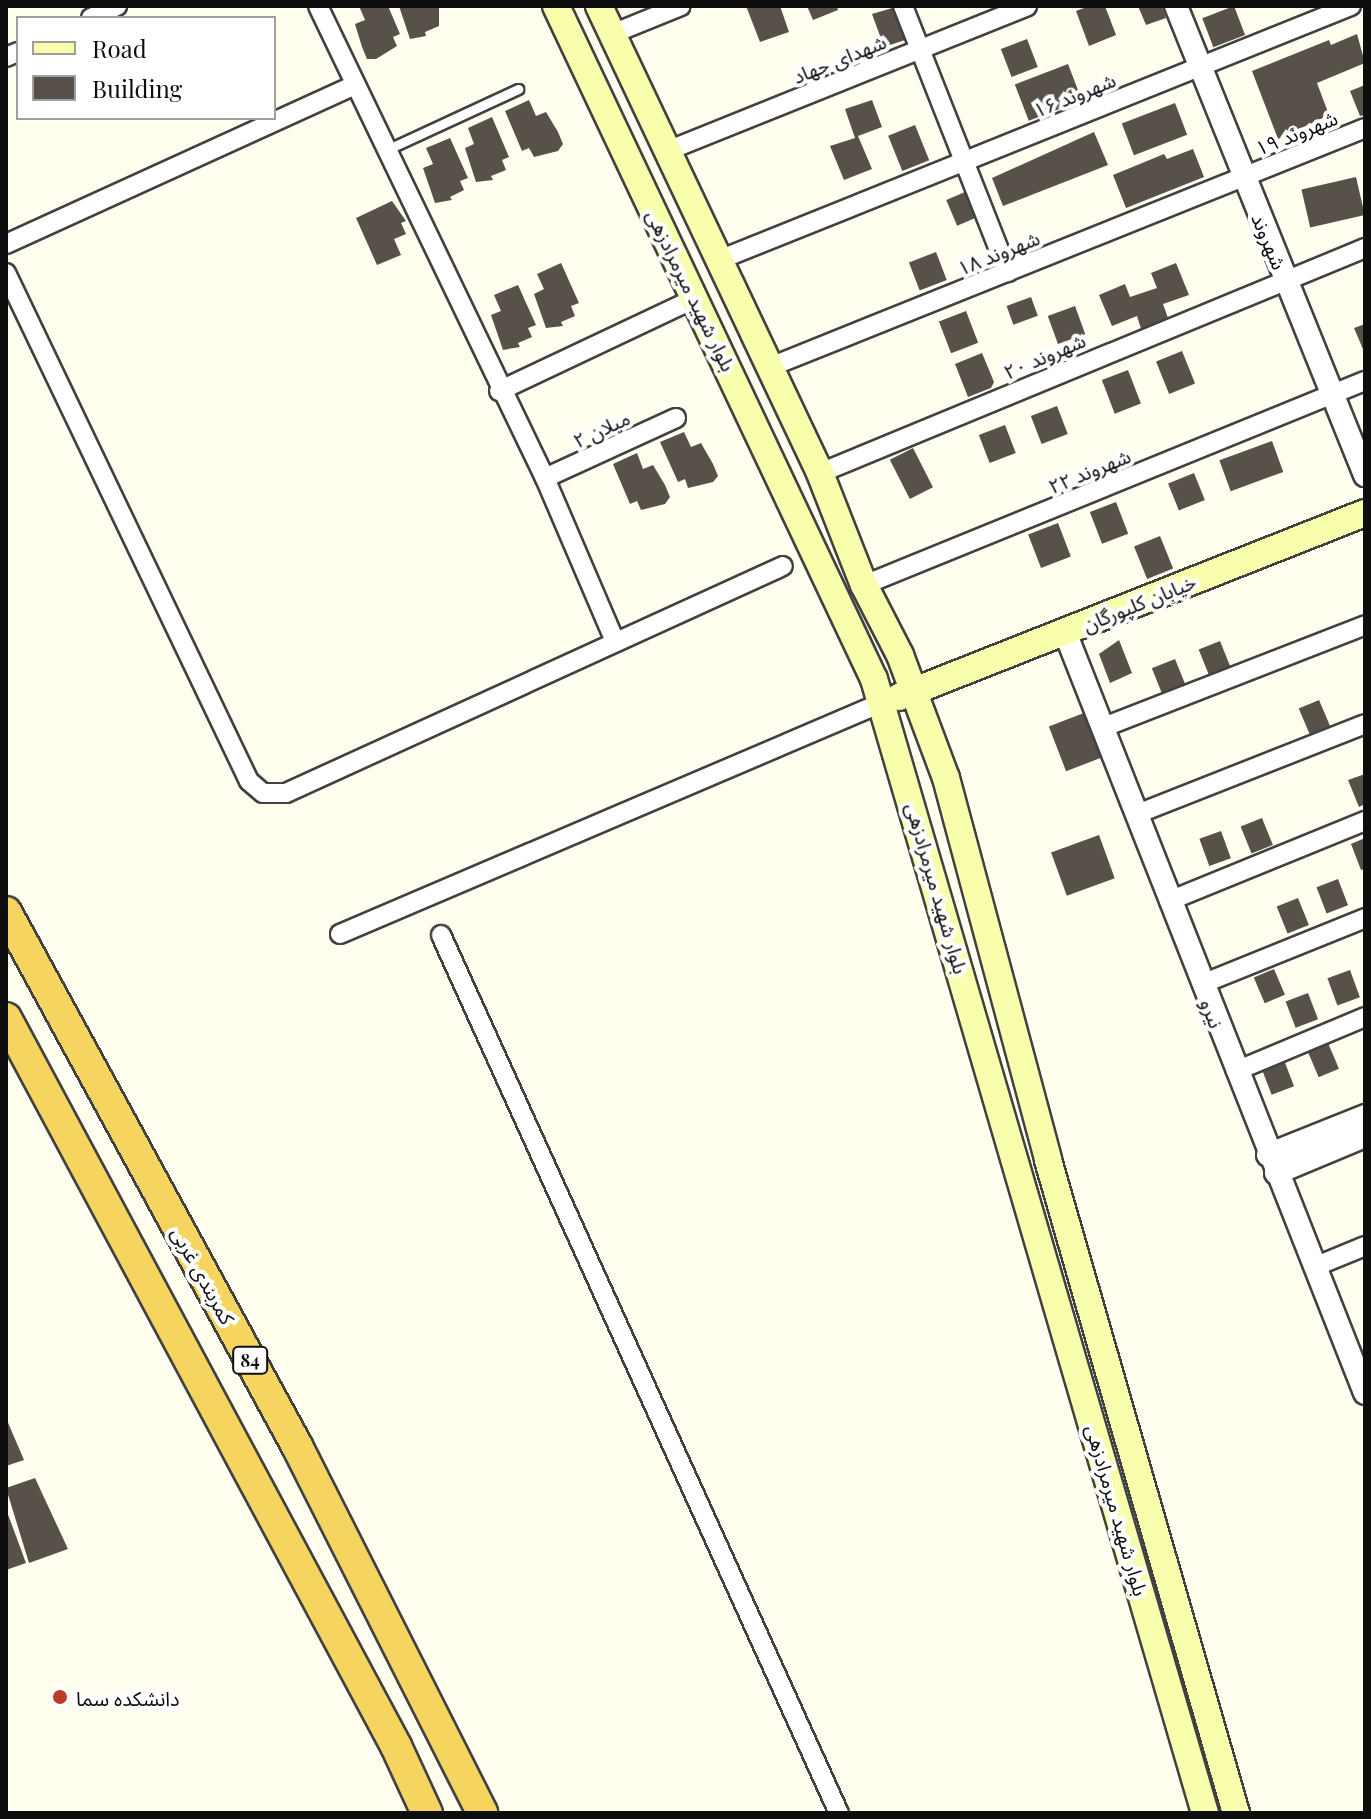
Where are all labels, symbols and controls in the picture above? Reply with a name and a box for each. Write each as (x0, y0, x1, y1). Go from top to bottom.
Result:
legend (16, 16, 276, 120)
street label: شهدای جهاد (789, 28, 889, 88)
text: Road (92, 32, 147, 64)
street label: شهروند ۱۶ (1029, 67, 1119, 121)
text: Building (92, 72, 182, 104)
street label: شهروند ۱۹ (1251, 105, 1341, 159)
street label: بلوار شهید میرمرادزهی (642, 205, 742, 375)
street label: شهروند (1247, 209, 1293, 273)
street label: شهروند ۱۸ (953, 225, 1043, 279)
street label: شهروند ۲۰ (999, 327, 1089, 383)
street label: میلان ۲ (569, 404, 633, 452)
street label: شهروند ۲۲ (1044, 443, 1134, 497)
street label: خیابان کلپورگان (1079, 568, 1199, 636)
street label: بلوار شهید میرمرادزهی (902, 800, 974, 976)
street label: نیرو (1196, 995, 1230, 1031)
street label: کمربندی غربی (167, 1222, 241, 1328)
road number: 84 (232, 1346, 268, 1374)
street label: بلوار شهید میرمرادزهی (1082, 1422, 1154, 1598)
place label: دانشکده سما (76, 1685, 180, 1709)
marker: دانشکده سما (51, 1688, 69, 1706)

